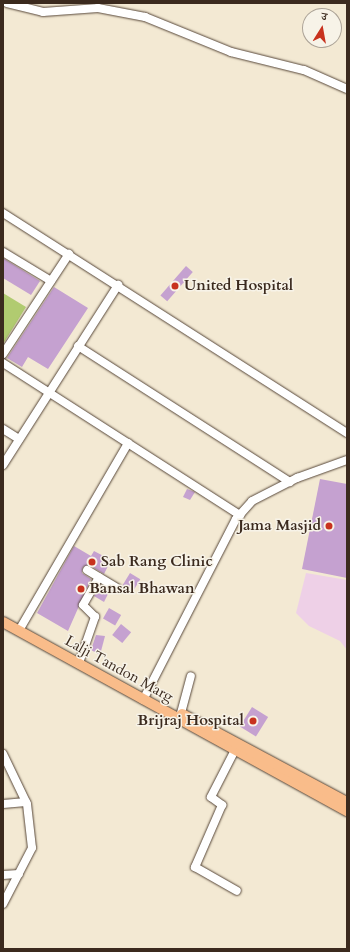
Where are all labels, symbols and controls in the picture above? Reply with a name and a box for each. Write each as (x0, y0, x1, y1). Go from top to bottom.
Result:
north arrow (302, 8, 342, 48)
text: उ (320, 9, 328, 25)
place label: United Hospital (184, 277, 293, 295)
marker: United Hospital (169, 280, 181, 292)
place label: Jama Masjid (238, 517, 321, 535)
marker: Jama Masjid (324, 521, 334, 531)
place label: Sab Rang Clinic (101, 553, 213, 571)
marker: Sab Rang Clinic (86, 556, 98, 568)
place label: Bansal Bhawan (89, 580, 195, 598)
marker: Bansal Bhawan (76, 584, 86, 594)
street label: Lalji Tandon Marg (62, 632, 176, 706)
place label: Brijraj Hospital (137, 712, 244, 730)
marker: Brijraj Hospital (247, 715, 259, 727)

